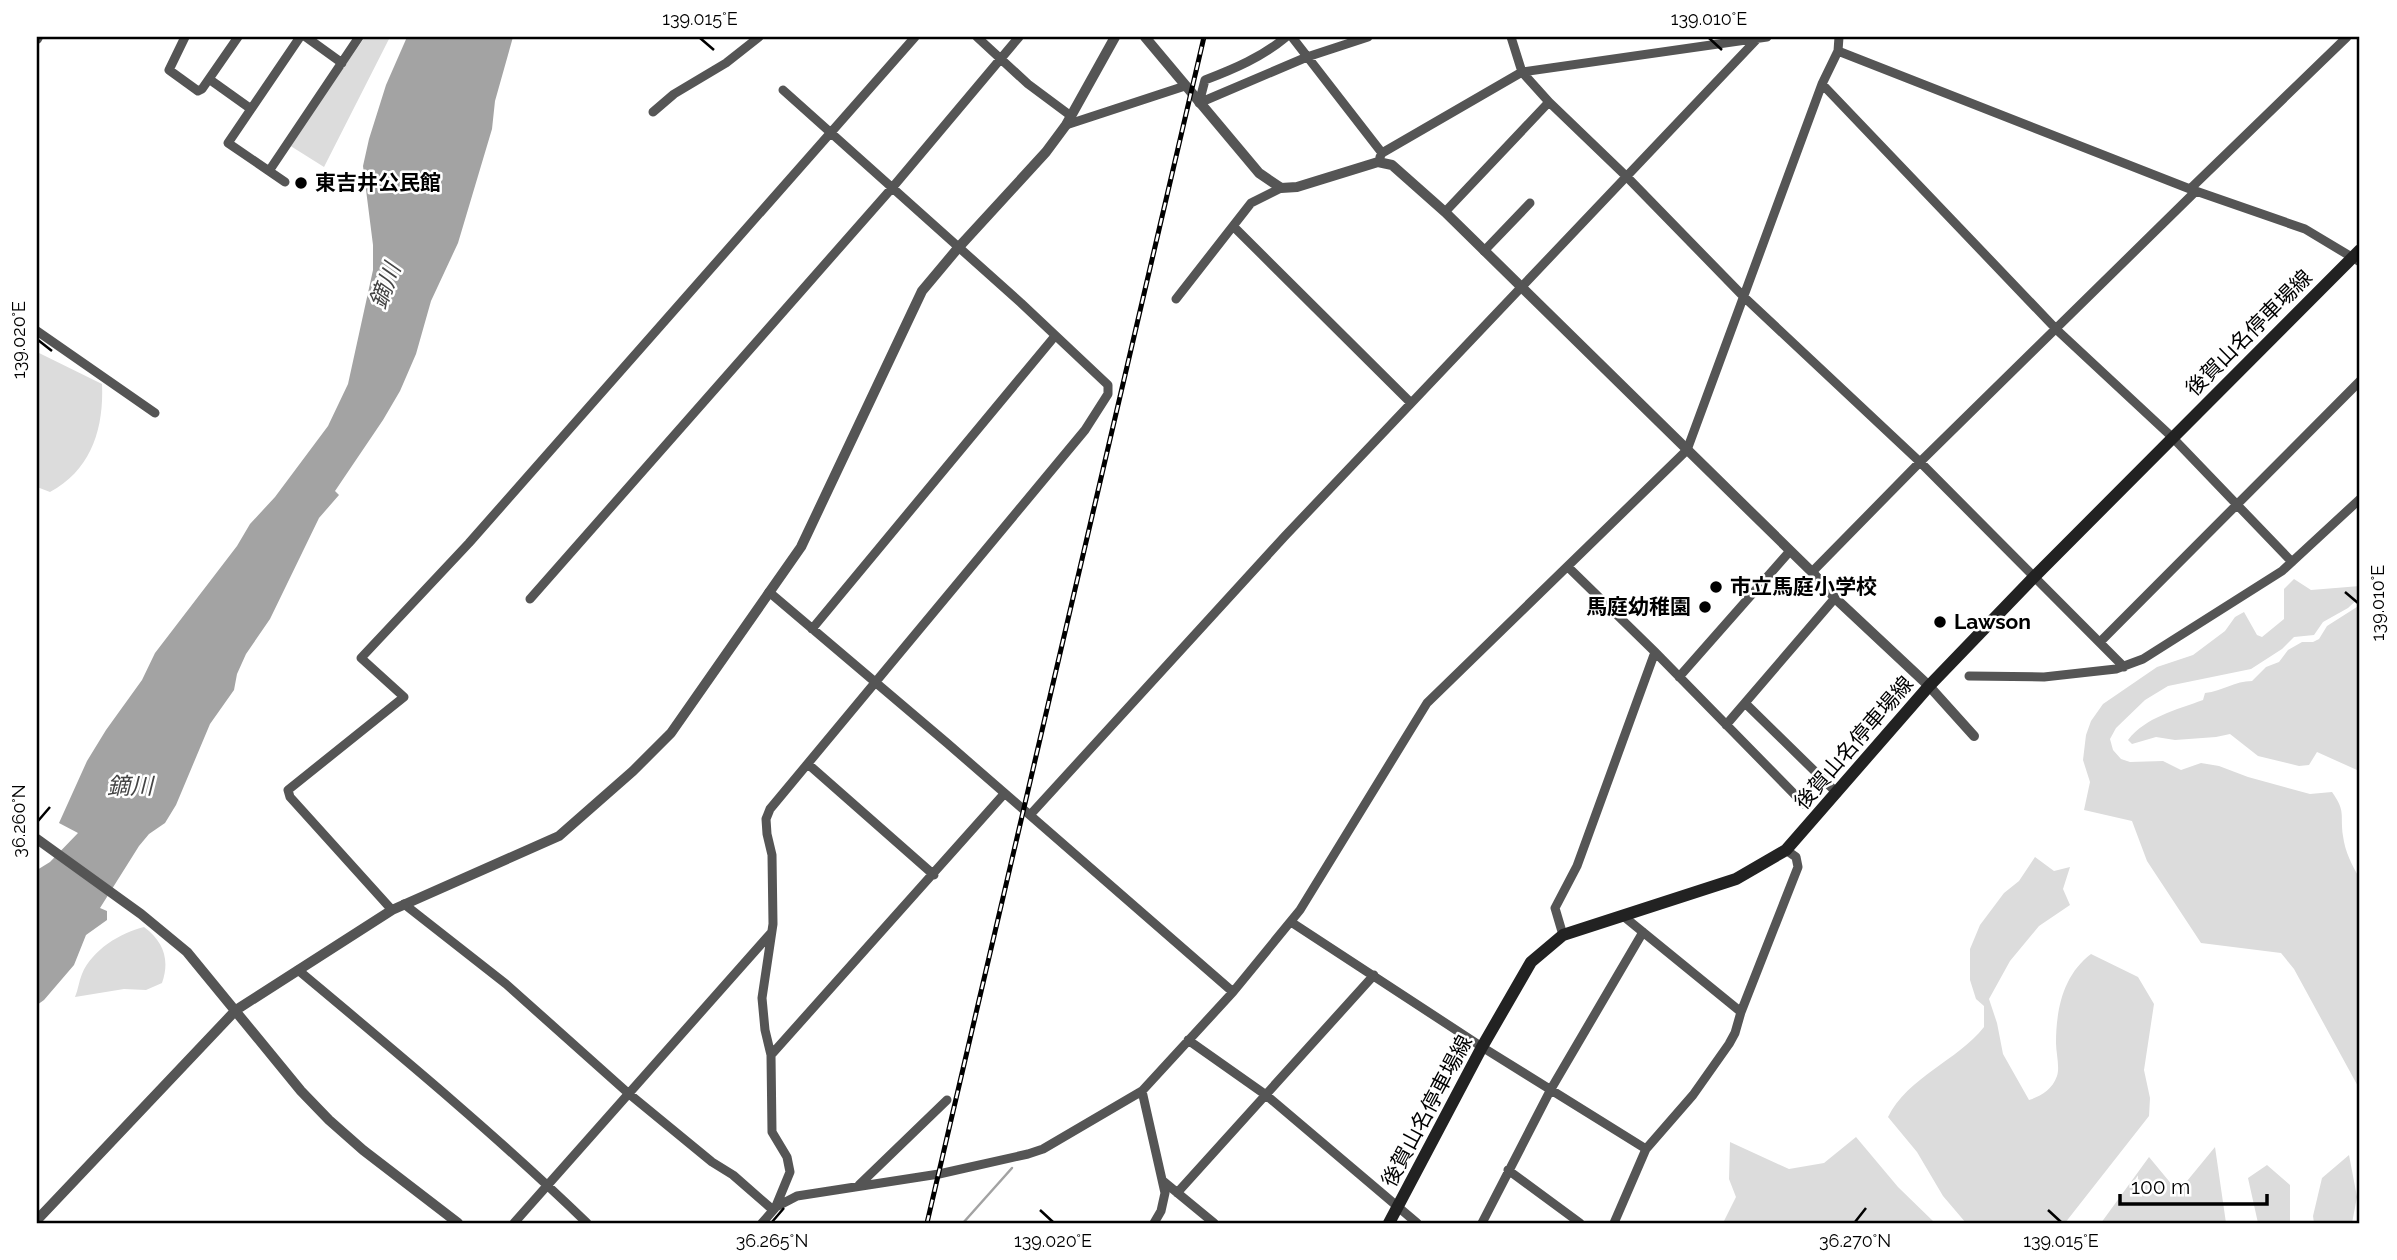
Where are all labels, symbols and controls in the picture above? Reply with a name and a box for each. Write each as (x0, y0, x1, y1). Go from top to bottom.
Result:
text: 139.015°E (662, 8, 738, 29)
text: 139.010°E (1671, 8, 1747, 29)
place label: 東吉井公民館 (315, 170, 441, 195)
marker: 東吉井公民館 (293, 175, 309, 191)
water label: 鏑川 (364, 257, 406, 312)
street label: 後賀山名停車場線 (2180, 264, 2317, 401)
text: 139.020°E (8, 301, 29, 379)
text: 139.010°E (2367, 565, 2388, 641)
place label: 市立馬庭小学校 (1730, 574, 1877, 599)
marker: 市立馬庭小学校 (1708, 579, 1724, 595)
place label: 馬庭幼稚園 (1586, 594, 1691, 619)
marker: 馬庭幼稚園 (1697, 599, 1713, 615)
place label: Lawson (1954, 609, 2031, 634)
marker: Lawson (1932, 614, 1948, 630)
street label: 後賀山名停車場線 (1789, 671, 1918, 814)
water label: 鏑川 (107, 772, 156, 799)
text: 36.260°N (8, 784, 29, 858)
street label: 後賀山名停車場線 (1376, 1031, 1477, 1191)
scale bar (2120, 1162, 2268, 1206)
text: 100 m (2131, 1174, 2190, 1199)
text: 36.265°N (736, 1230, 808, 1251)
text: 139.020°E (1014, 1230, 1092, 1251)
text: 36.270°N (1819, 1230, 1891, 1251)
text: 139.015°E (2023, 1230, 2099, 1251)

